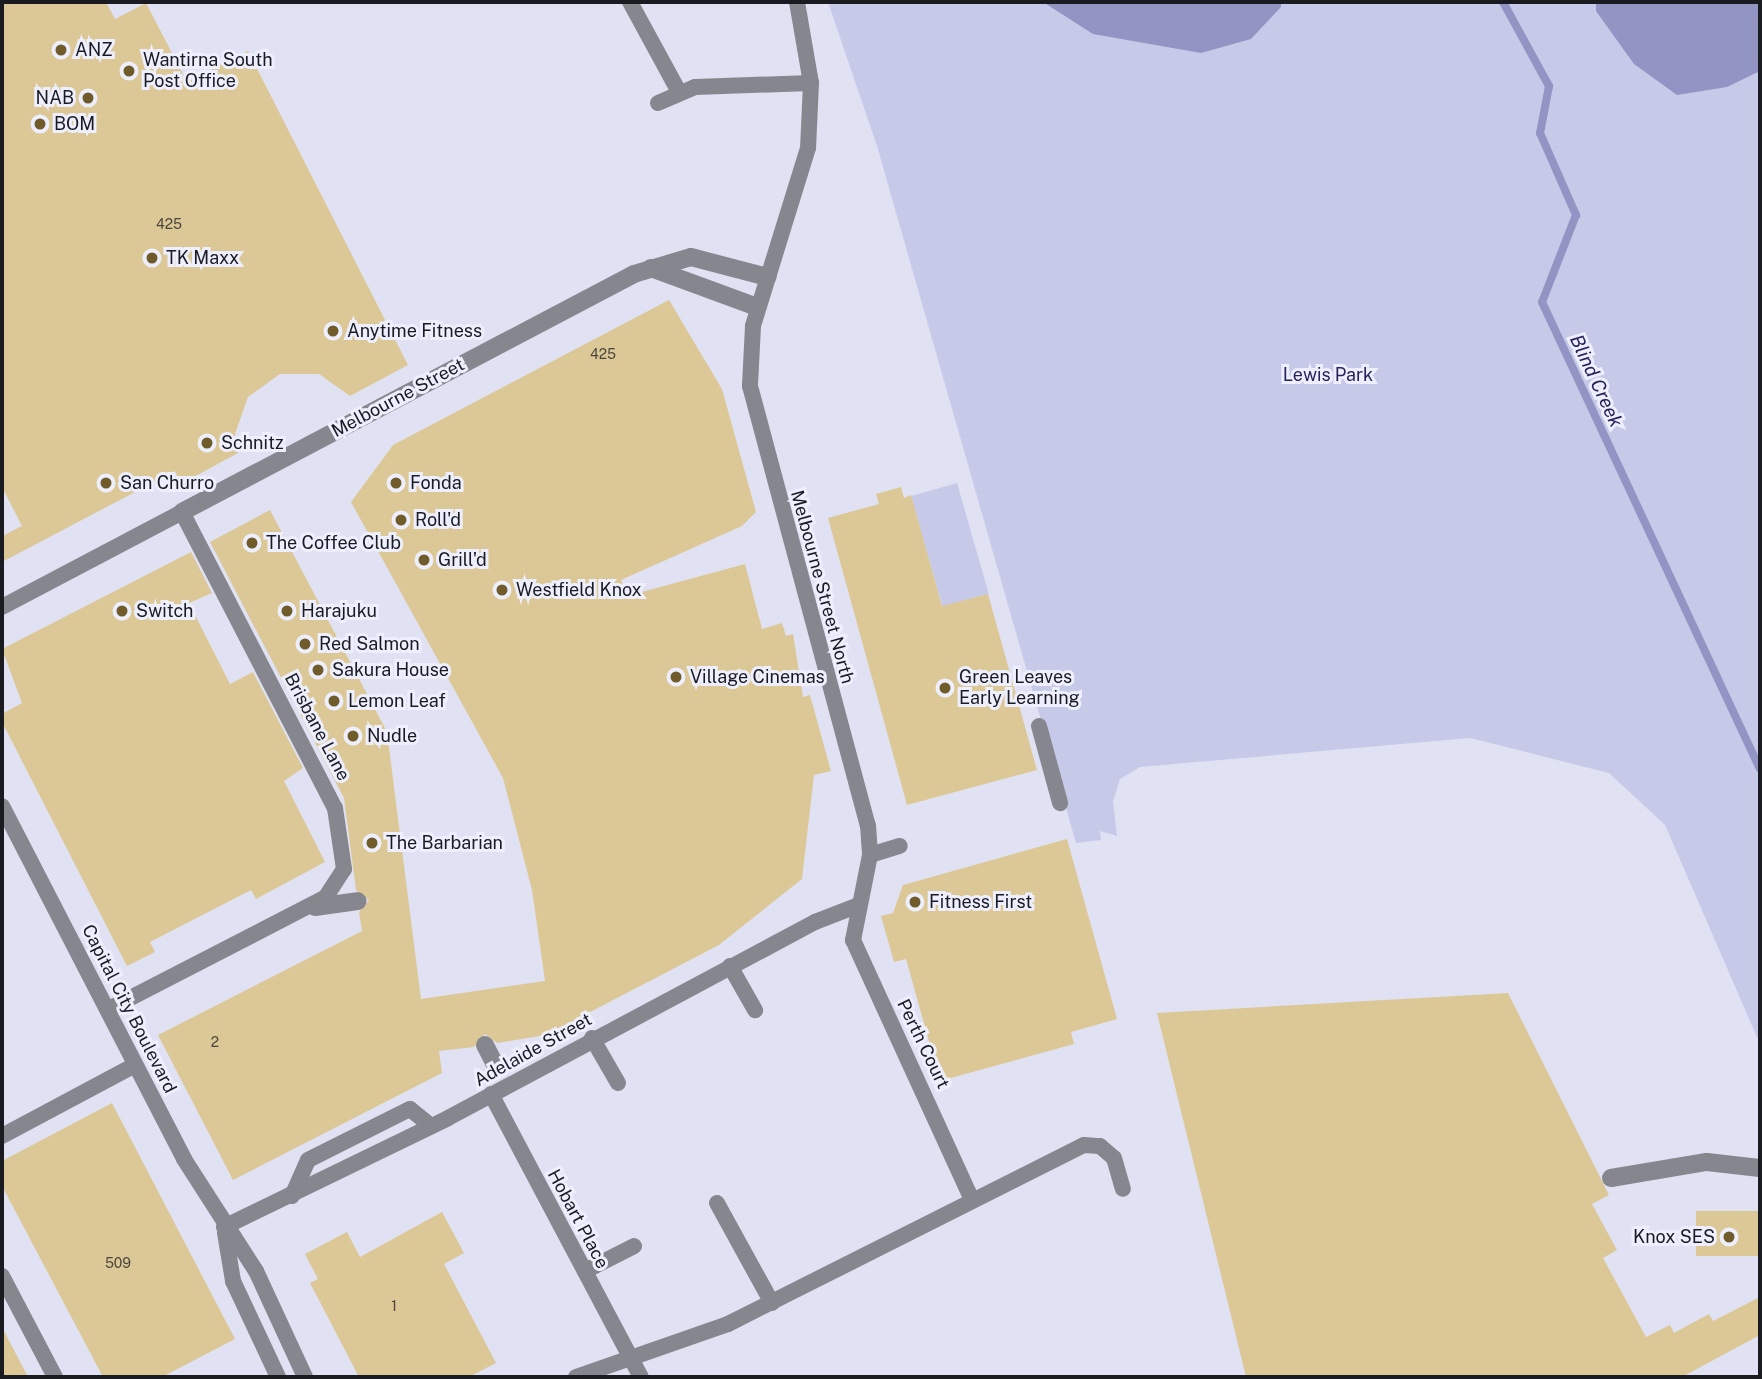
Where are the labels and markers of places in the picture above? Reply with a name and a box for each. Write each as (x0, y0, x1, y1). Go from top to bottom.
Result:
place label: ANZ (75, 39, 113, 61)
marker: ANZ (53, 42, 69, 58)
place label: Wantirna South Post Office (143, 50, 273, 92)
marker: Wantirna South Post Office (121, 63, 137, 79)
place label: NAB (36, 87, 74, 109)
marker: NAB (80, 90, 96, 106)
place label: BOM (54, 113, 95, 135)
marker: BOM (32, 116, 48, 132)
place label: TK Maxx (166, 247, 239, 269)
marker: TK Maxx (144, 250, 160, 266)
place label: Anytime Fitness (347, 320, 482, 342)
marker: Anytime Fitness (325, 323, 341, 339)
place label: Schnitz (221, 432, 284, 454)
marker: Schnitz (199, 435, 215, 451)
place label: San Churro (120, 472, 214, 494)
place label: Fonda (410, 472, 462, 494)
marker: San Churro (98, 475, 114, 491)
marker: Fonda (388, 475, 404, 491)
place label: Roll'd (415, 509, 461, 531)
marker: Roll'd (393, 512, 409, 528)
place label: The Coffee Club (266, 532, 401, 554)
marker: The Coffee Club (244, 535, 260, 551)
place label: Grill'd (438, 549, 487, 571)
marker: Grill'd (416, 552, 432, 568)
place label: Westfield Knox (516, 579, 642, 601)
marker: Westfield Knox (494, 582, 510, 598)
place label: Switch (136, 600, 193, 622)
place label: Harajuku (301, 600, 377, 622)
marker: Switch (114, 603, 130, 619)
marker: Harajuku (279, 603, 295, 619)
place label: Red Salmon (319, 633, 420, 655)
marker: Red Salmon (297, 636, 313, 652)
place label: Sakura House (332, 659, 449, 681)
marker: Sakura House (310, 662, 326, 678)
place label: Village Cinemas (690, 666, 825, 688)
place label: Green Leaves Early Learning (959, 667, 1080, 710)
marker: Village Cinemas (668, 669, 684, 685)
marker: Green Leaves Early Learning (937, 680, 953, 696)
place label: Lemon Leaf (348, 690, 446, 712)
marker: Lemon Leaf (326, 693, 342, 709)
place label: Nudle (367, 725, 417, 747)
marker: Nudle (345, 728, 361, 744)
place label: The Barbarian (386, 832, 503, 854)
marker: The Barbarian (364, 835, 380, 851)
place label: Fitness First (929, 891, 1032, 913)
marker: Fitness First (907, 894, 923, 910)
place label: Knox SES (1633, 1226, 1715, 1248)
marker: Knox SES (1721, 1229, 1737, 1245)

